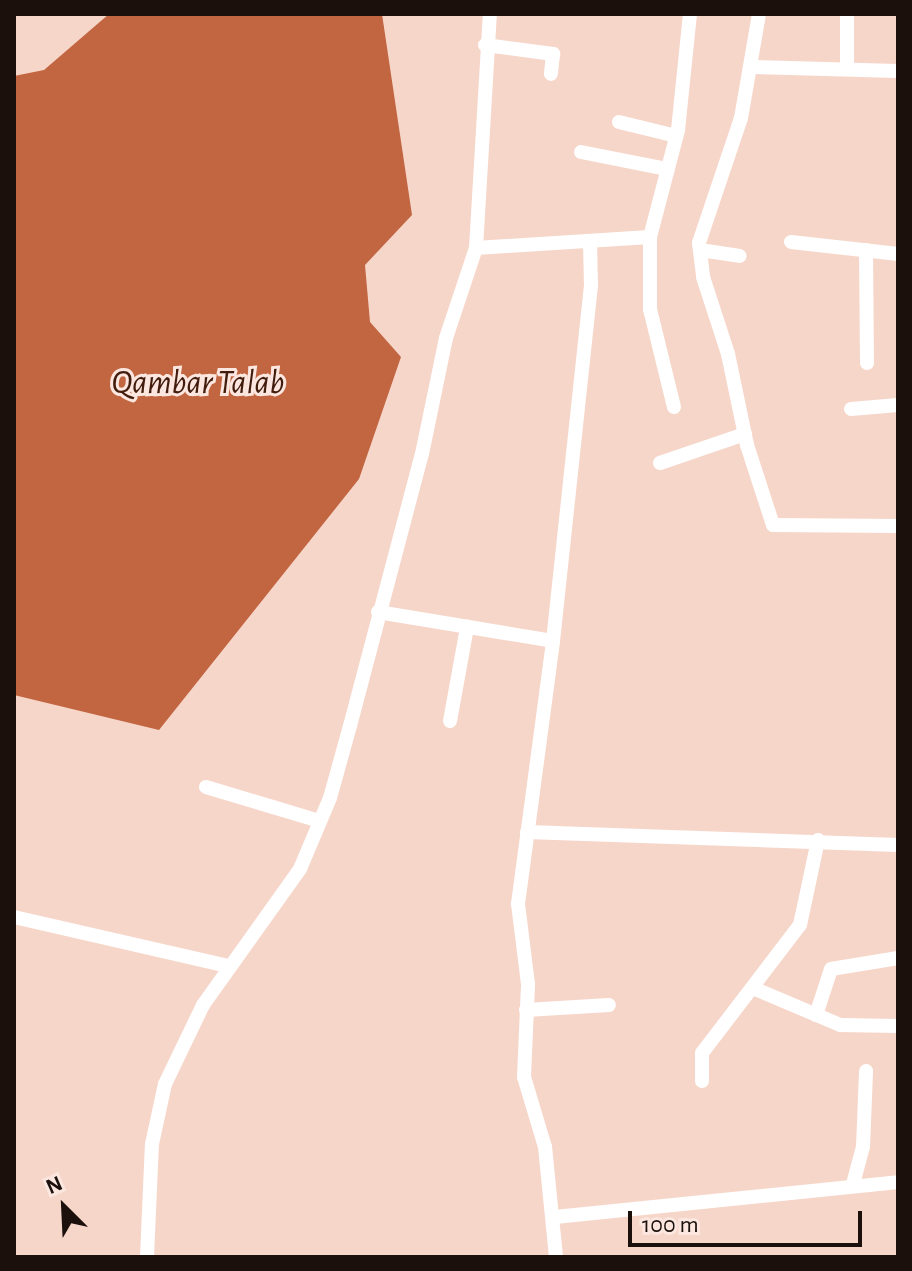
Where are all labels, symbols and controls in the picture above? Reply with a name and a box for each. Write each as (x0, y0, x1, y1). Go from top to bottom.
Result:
water label: Qambar Talab (112, 364, 284, 404)
north arrow (24, 1167, 104, 1247)
text: N (43, 1172, 66, 1198)
scale bar (632, 1195, 866, 1245)
text: 100 m (642, 1213, 699, 1237)

